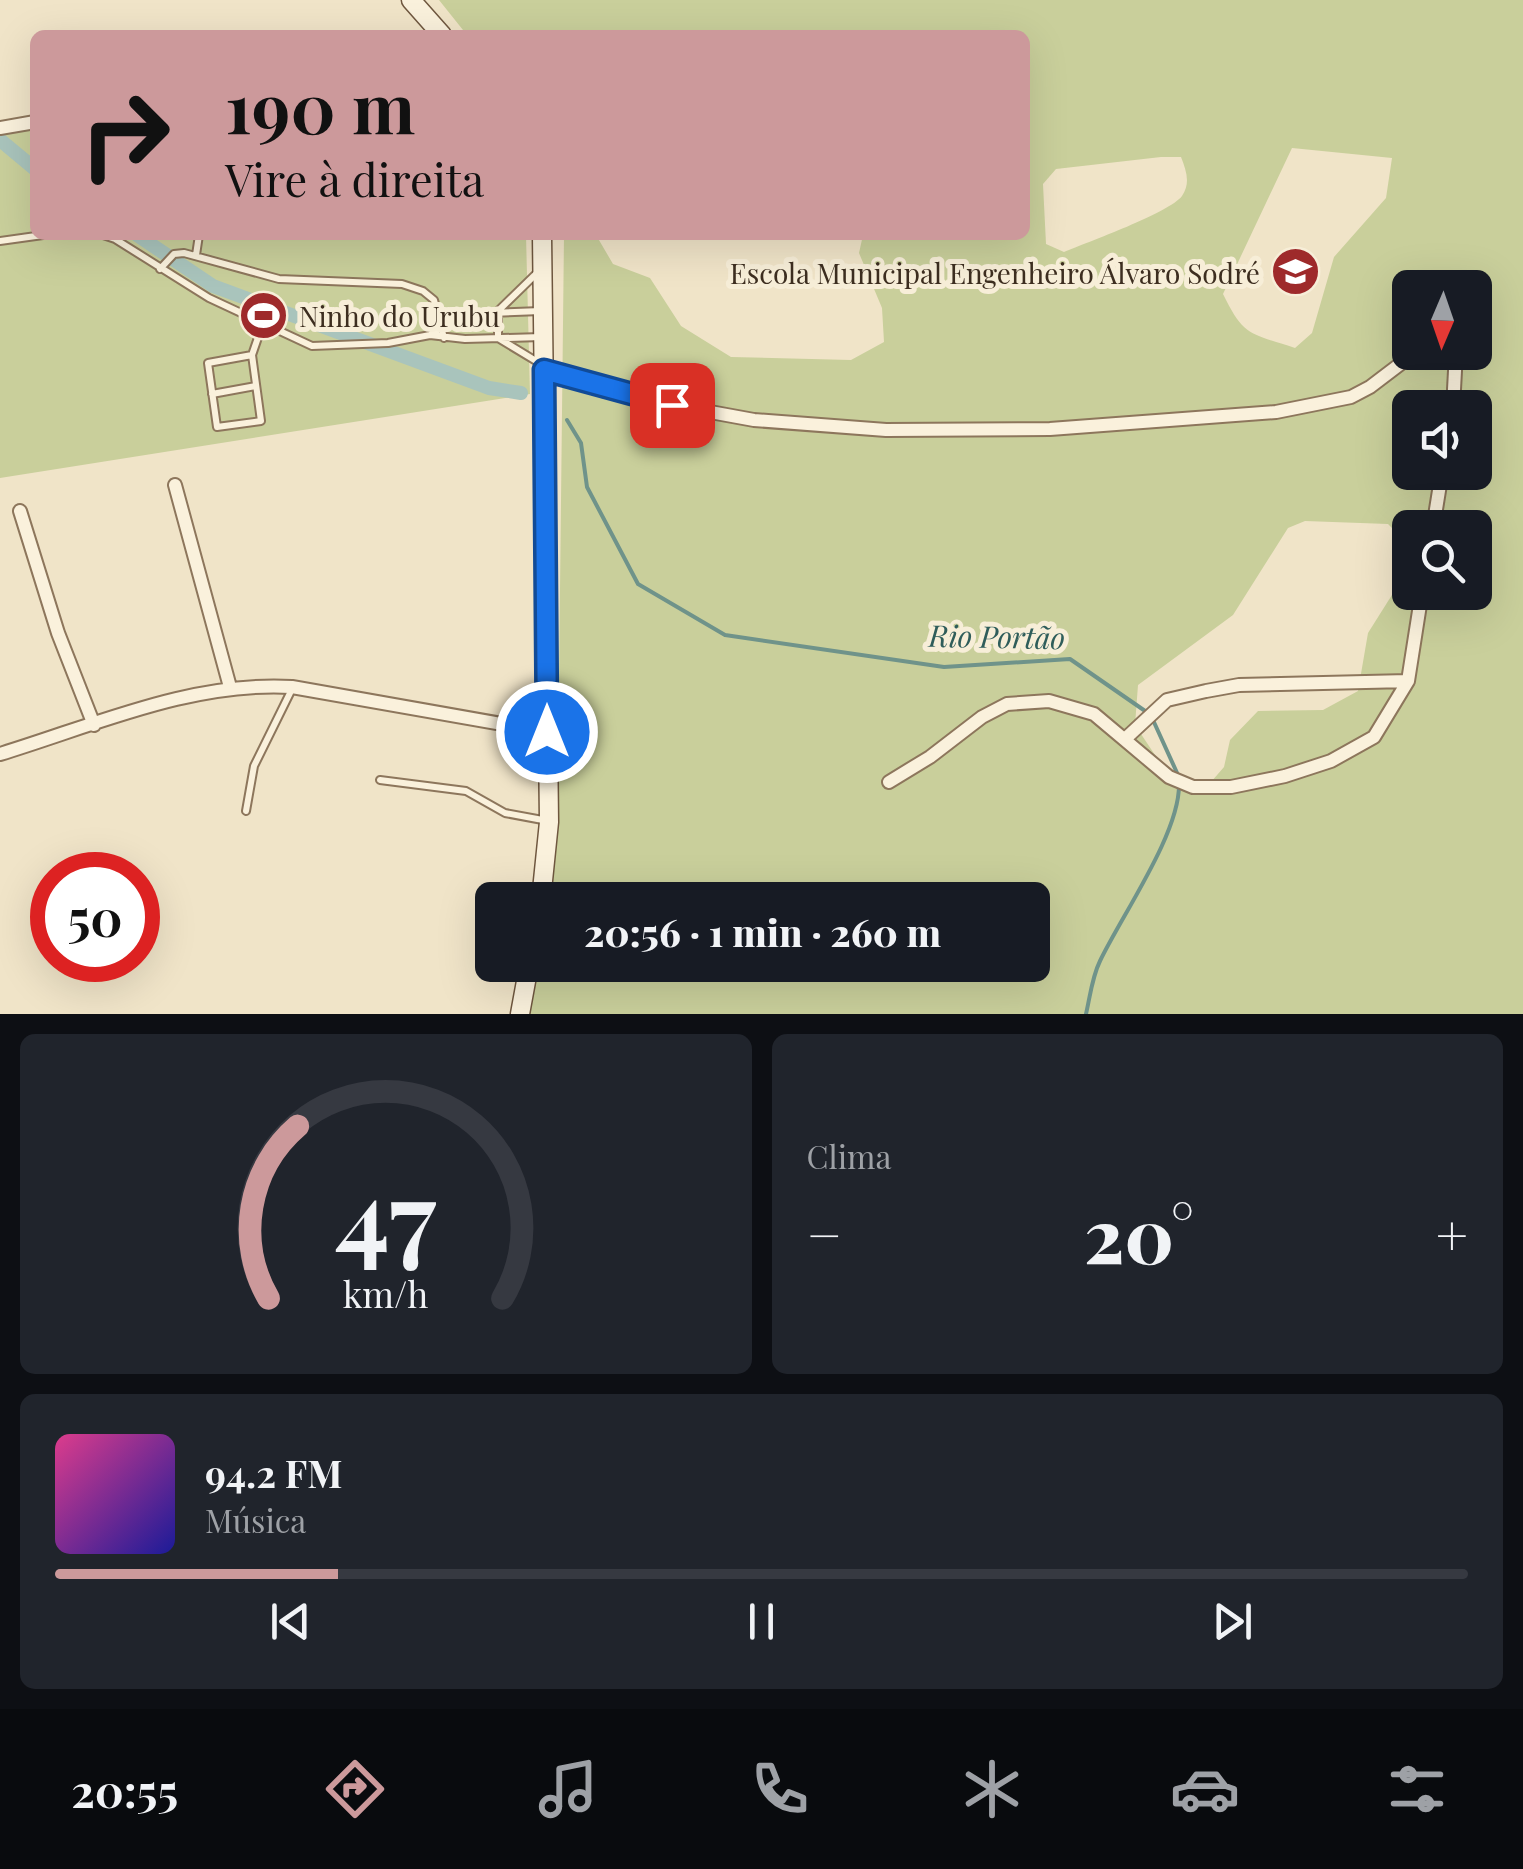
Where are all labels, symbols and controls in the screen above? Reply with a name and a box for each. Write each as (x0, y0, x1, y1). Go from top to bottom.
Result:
text: 190 m (225, 58, 415, 152)
icon: right (60, 70, 190, 200)
text: Vire à direita (225, 148, 484, 208)
school or university icon: Escola Municipal Engenheiro Álvaro Sodré (1269, 246, 1321, 298)
place label: Escola Municipal Engenheiro Álvaro Sodré (730, 254, 1260, 291)
north arrow (1392, 270, 1492, 370)
map controls (1392, 270, 1492, 610)
sports icon: Ninho do Urubu (238, 289, 290, 341)
place label: Ninho do Urubu (299, 297, 500, 334)
pin (630, 363, 715, 448)
icon: arrive (645, 378, 700, 433)
button: sound (1392, 390, 1492, 490)
button: search (1392, 510, 1492, 610)
water label: Rio Portão (927, 615, 1066, 657)
position arrow (495, 680, 599, 784)
speed limit sign: 50 (30, 852, 160, 982)
text: 20:56 · 1 min · 260 m (584, 906, 941, 957)
text: Clima (807, 1134, 891, 1177)
text: 47 (335, 1143, 437, 1282)
text: 20° (1084, 1183, 1194, 1283)
text: − (807, 1196, 842, 1270)
text: + (1436, 1196, 1468, 1270)
text: km/h (343, 1269, 429, 1317)
text: 94.2 FM (205, 1447, 342, 1498)
text: Música (205, 1498, 306, 1541)
icon: previous (263, 1594, 318, 1649)
icon: pause (734, 1594, 789, 1649)
icon: next (1205, 1594, 1260, 1649)
icon: directions (320, 1754, 390, 1824)
icon: music (533, 1754, 603, 1824)
icon: phone (745, 1754, 815, 1824)
icon: climate (957, 1754, 1027, 1824)
icon: car (1170, 1754, 1240, 1824)
icon: filters (1382, 1754, 1452, 1824)
text: 20:55 (71, 1759, 178, 1819)

